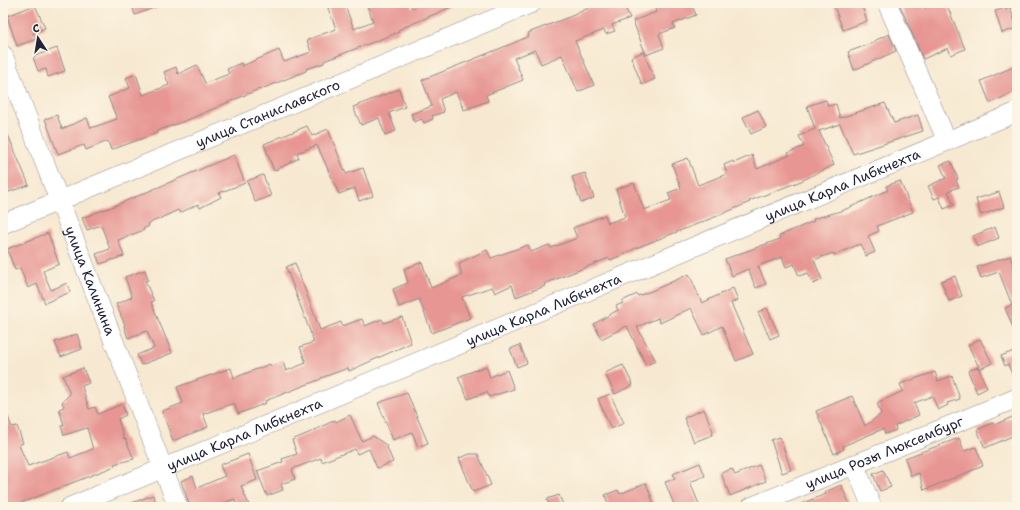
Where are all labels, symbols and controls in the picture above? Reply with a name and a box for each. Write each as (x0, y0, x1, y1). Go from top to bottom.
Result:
north arrow (18, 18, 58, 58)
text: С (31, 21, 41, 37)
street label: улица Станиславского (193, 75, 343, 152)
street label: улица Карла Либкнехта (762, 144, 923, 225)
street label: улица Калинина (61, 223, 120, 338)
street label: улица Карла Либкнехта (463, 269, 624, 350)
street label: улица Карла Либкнехта (164, 394, 325, 475)
street label: улица Розы Люксембург (802, 412, 967, 493)

